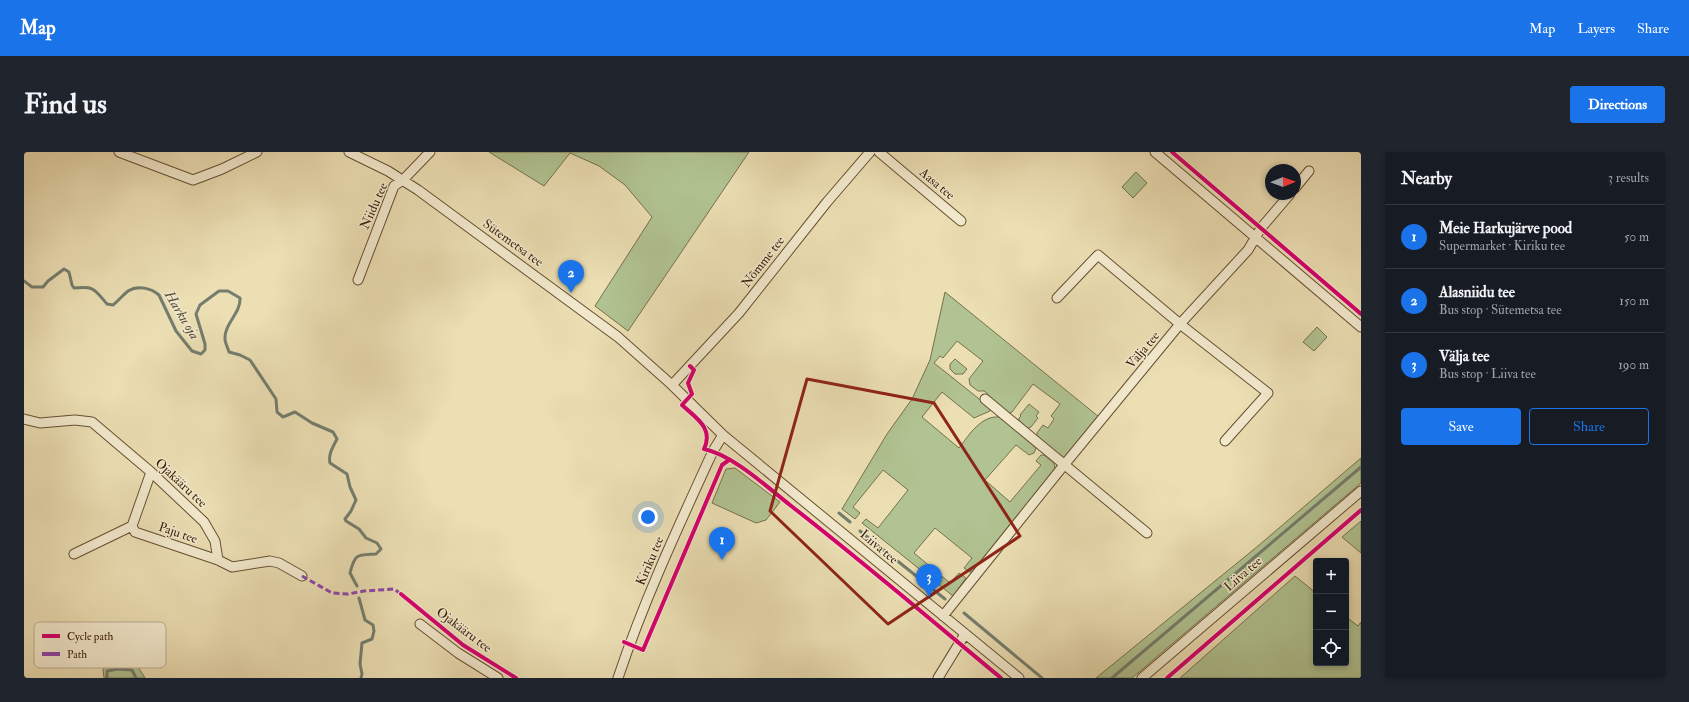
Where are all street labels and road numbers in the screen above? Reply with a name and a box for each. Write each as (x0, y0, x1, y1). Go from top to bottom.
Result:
street label: Aasa tee (915, 164, 958, 204)
street label: Niidu tee (357, 180, 392, 232)
street label: Sütemetsa tee (480, 216, 547, 271)
street label: Nõmme tee (738, 233, 788, 291)
street label: Välja tee (1123, 328, 1164, 372)
street label: Ojakääru tee (152, 455, 211, 511)
street label: Paju tee (156, 519, 200, 547)
street label: Liiva tee (857, 526, 902, 568)
street label: Kiriku tee (633, 534, 668, 588)
street label: Liiva tee (1221, 553, 1266, 595)
street label: Ojakääru tee (433, 604, 495, 656)

